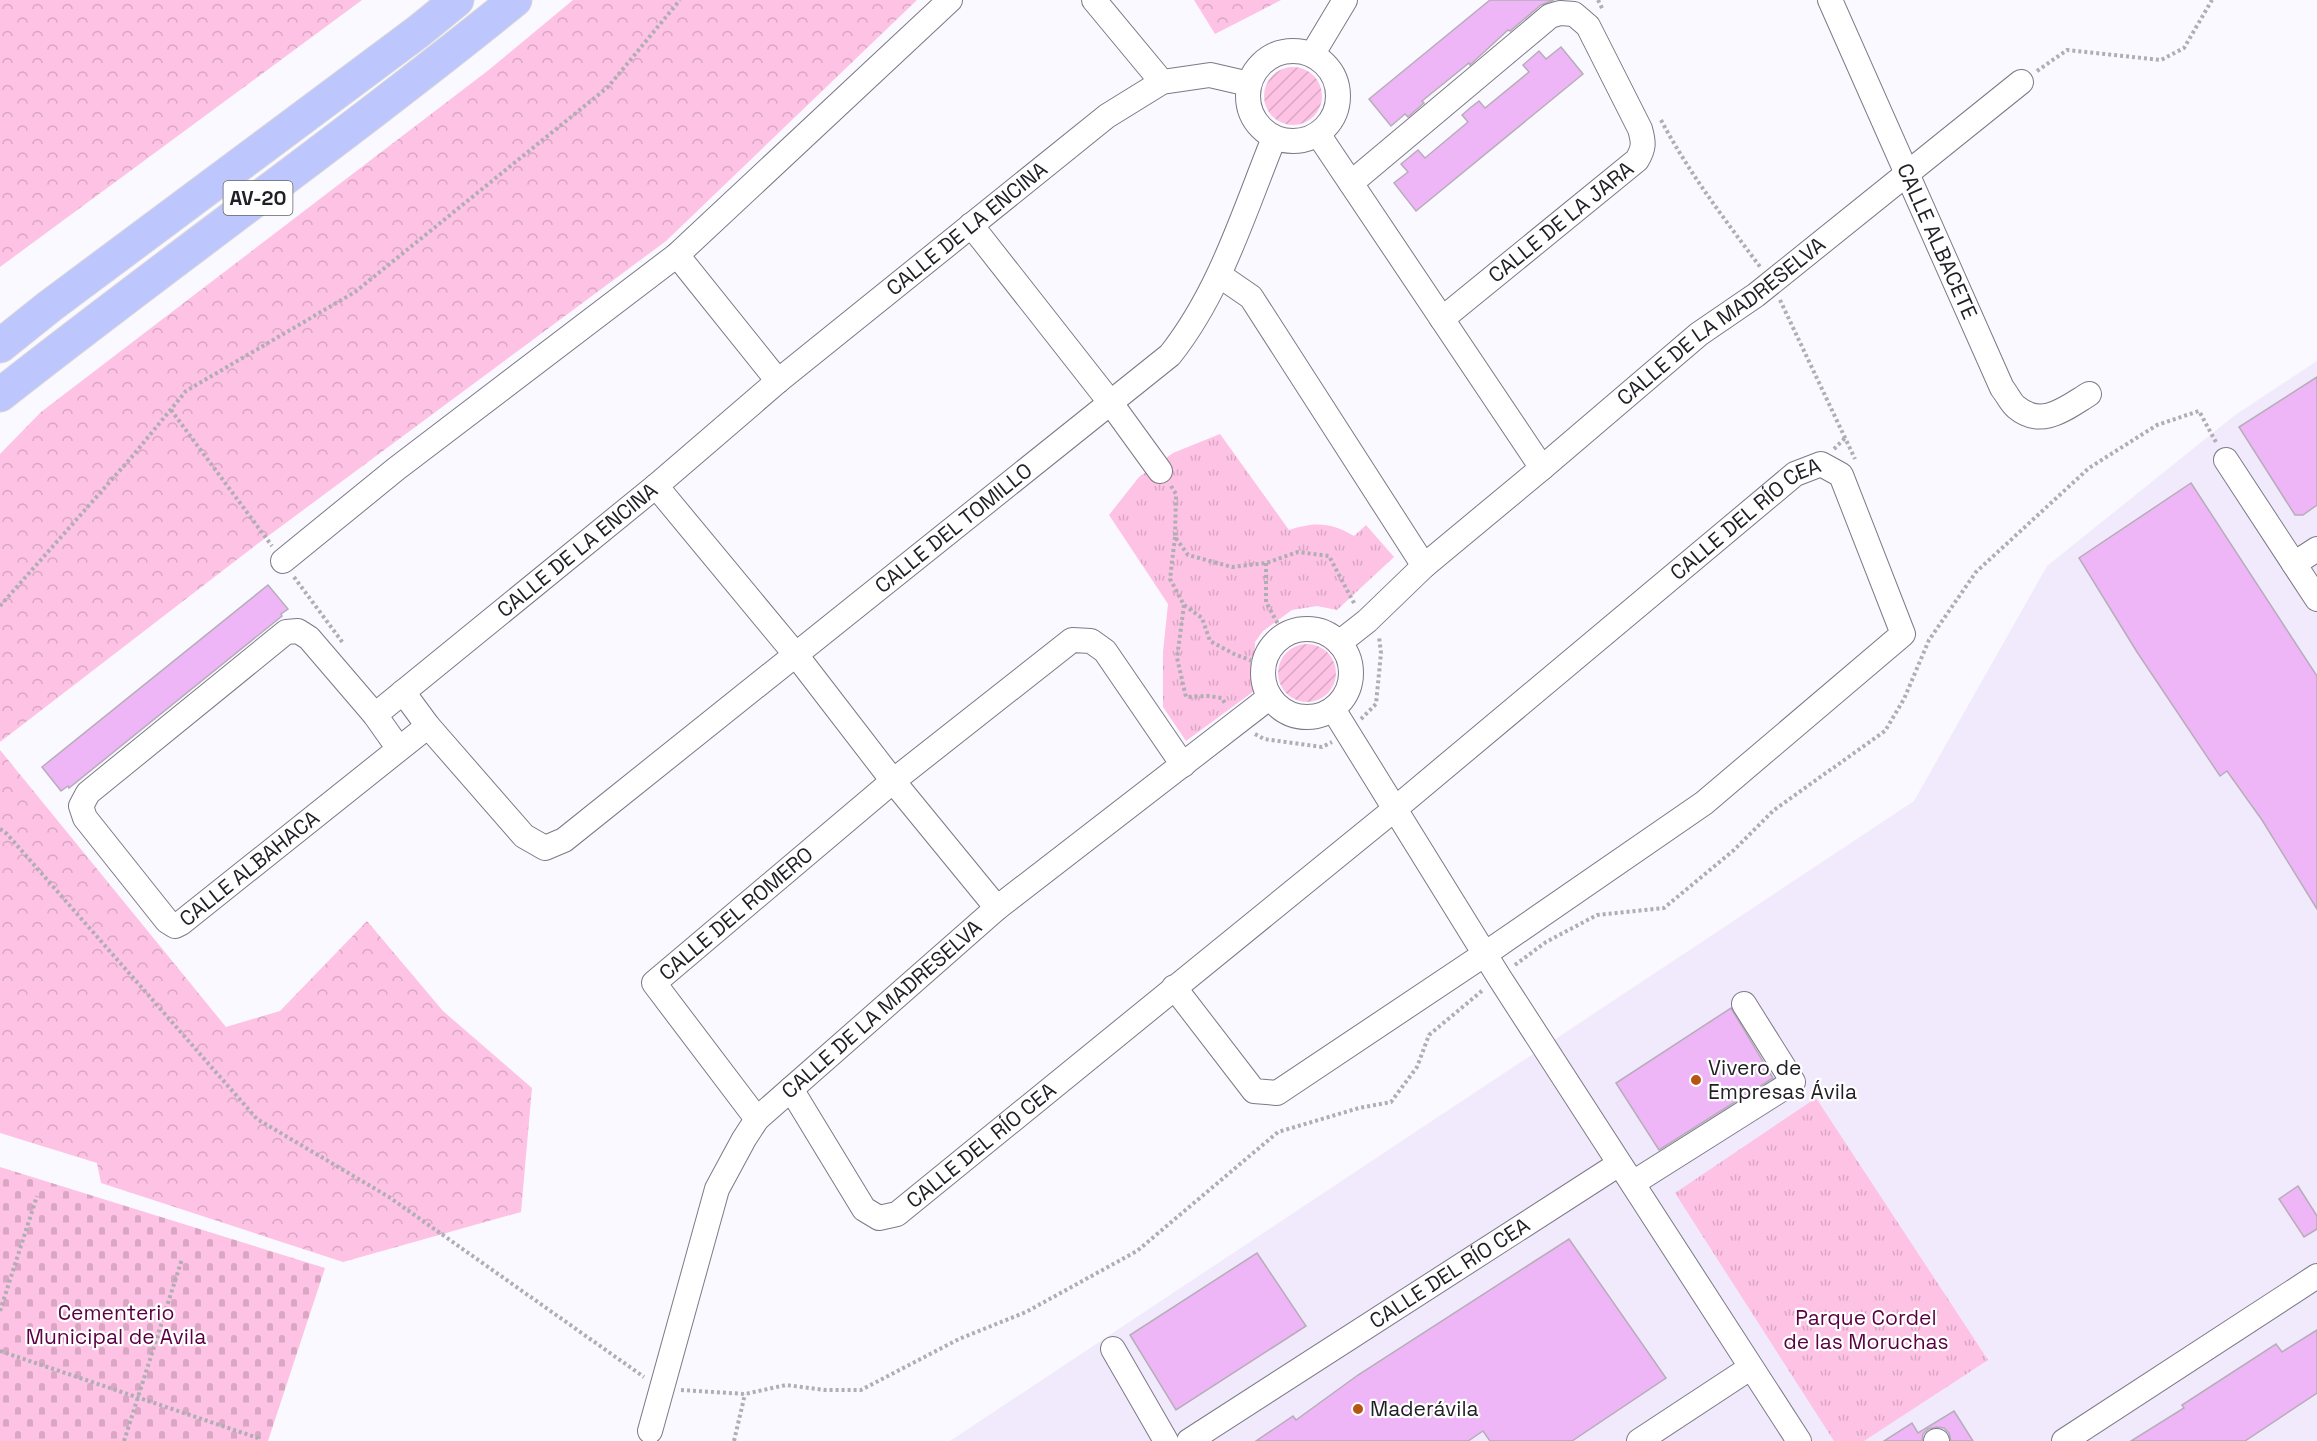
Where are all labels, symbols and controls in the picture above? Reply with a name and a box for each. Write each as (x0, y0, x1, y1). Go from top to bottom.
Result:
street label: CALLE DE LA ENCINA (880, 155, 1053, 302)
street label: CALLE DE LA JARA (1483, 155, 1639, 288)
street label: CALLE ALBACETE (1891, 159, 1984, 323)
road number: AV-20 (224, 181, 292, 215)
street label: CALLE DE LA MADRESELVA (1611, 231, 1831, 411)
street label: CALLE DEL RÍO CEA (1664, 451, 1824, 586)
street label: CALLE DEL TOMILLO (869, 457, 1037, 599)
street label: CALLE DE LA ENCINA (491, 476, 663, 623)
street label: CALLE ALBAHACA (174, 804, 325, 932)
street label: CALLE DEL ROMERO (653, 841, 818, 986)
street label: CALLE DE LA MADRESELVA (776, 914, 987, 1104)
place label: Vivero de Empresas Ávila (1708, 1054, 1857, 1105)
marker: Vivero de Empresas Ávila (1689, 1073, 1703, 1087)
street label: CALLE DEL RÍO CEA (901, 1076, 1061, 1214)
street label: CALLE DEL RÍO CEA (1364, 1211, 1535, 1334)
park label: Cementerio Municipal de Avila (26, 1299, 206, 1350)
park label: Parque Cordel de las Moruchas (1783, 1304, 1949, 1355)
place label: Maderávila (1370, 1395, 1479, 1422)
marker: Maderávila (1351, 1402, 1365, 1416)

